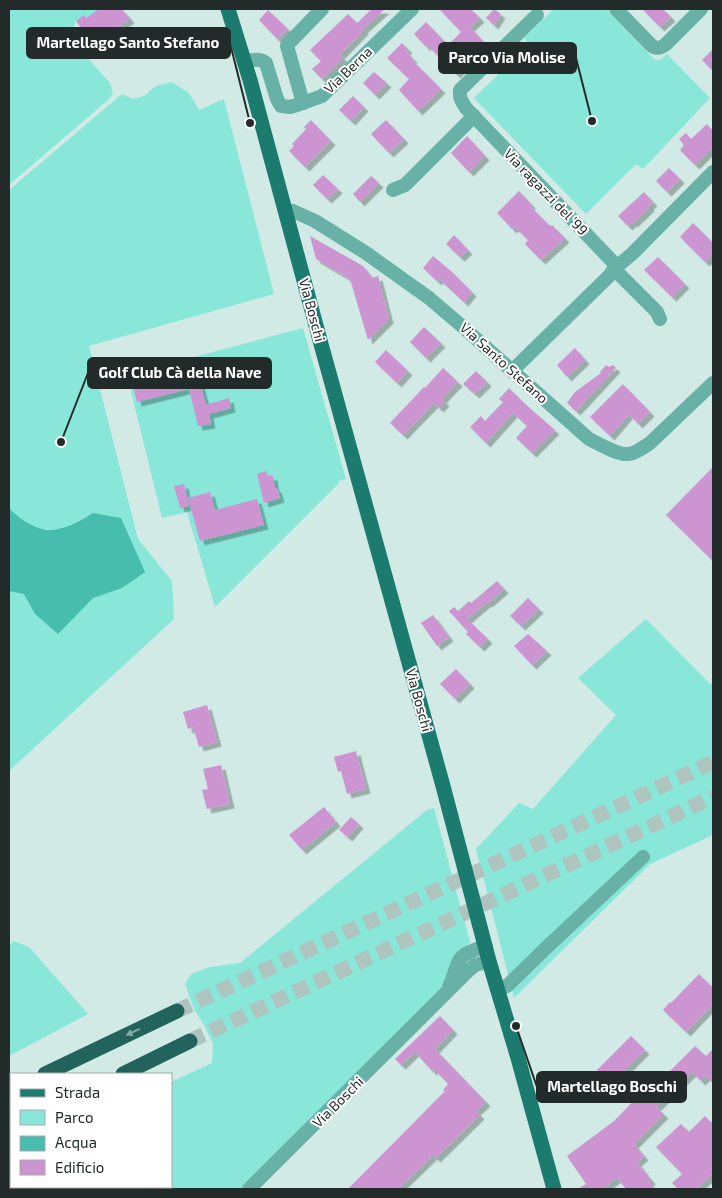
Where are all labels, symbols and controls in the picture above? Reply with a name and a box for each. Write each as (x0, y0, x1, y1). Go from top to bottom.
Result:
callout: Martellago Santo Stefano (27, 28, 230, 58)
text: Martellago Santo Stefano (37, 33, 220, 51)
street label: Via Berna (320, 43, 375, 97)
callout: Parco Via Molise (439, 43, 576, 73)
text: Parco Via Molise (449, 48, 565, 66)
street label: Via ragazzi del '99 (501, 145, 592, 238)
street label: Via Boschi (296, 276, 329, 343)
street label: Via Santo Stefano (457, 319, 552, 407)
callout: Golf Club Cà della Nave (88, 358, 271, 388)
text: Golf Club Cà della Nave (99, 363, 261, 381)
street label: Via Boschi (403, 666, 436, 733)
one-way arrow (126, 1028, 141, 1037)
callout: Martellago Boschi (537, 1072, 686, 1102)
legend (10, 1073, 172, 1188)
street label: Via Boschi (309, 1073, 367, 1131)
text: Martellago Boschi (547, 1077, 677, 1095)
text: Strada (55, 1083, 100, 1101)
text: Parco (55, 1108, 94, 1126)
text: Acqua (55, 1133, 97, 1151)
text: Edificio (55, 1158, 104, 1176)

